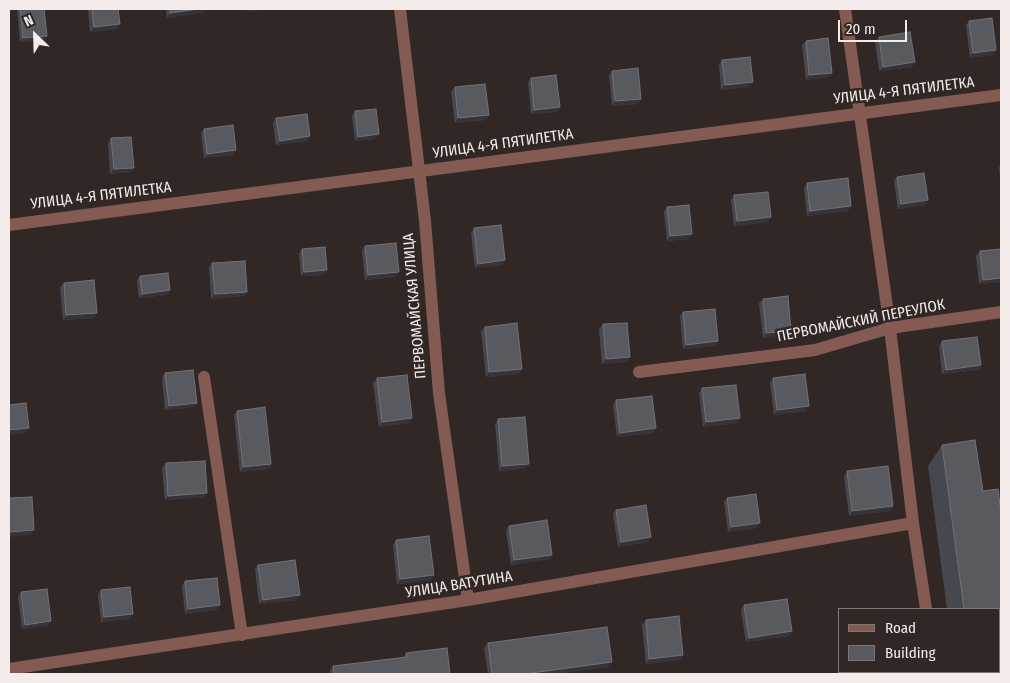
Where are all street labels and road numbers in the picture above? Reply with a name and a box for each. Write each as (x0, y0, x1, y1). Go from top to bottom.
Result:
street label: УЛИЦА 4-Я ПЯТИЛЕТКА (833, 73, 975, 109)
street label: УЛИЦА 4-Я ПЯТИЛЕТКА (432, 125, 574, 163)
street label: УЛИЦА 4-Я ПЯТИЛЕТКА (30, 178, 172, 214)
street label: ПЕРВОМАЙСКАЯ УЛИЦА (400, 232, 430, 380)
street label: ПЕРВОМАЙСКИЙ ПЕРЕУЛОК (776, 296, 946, 346)
street label: УЛИЦА ВАТУТИНА (404, 568, 514, 602)

